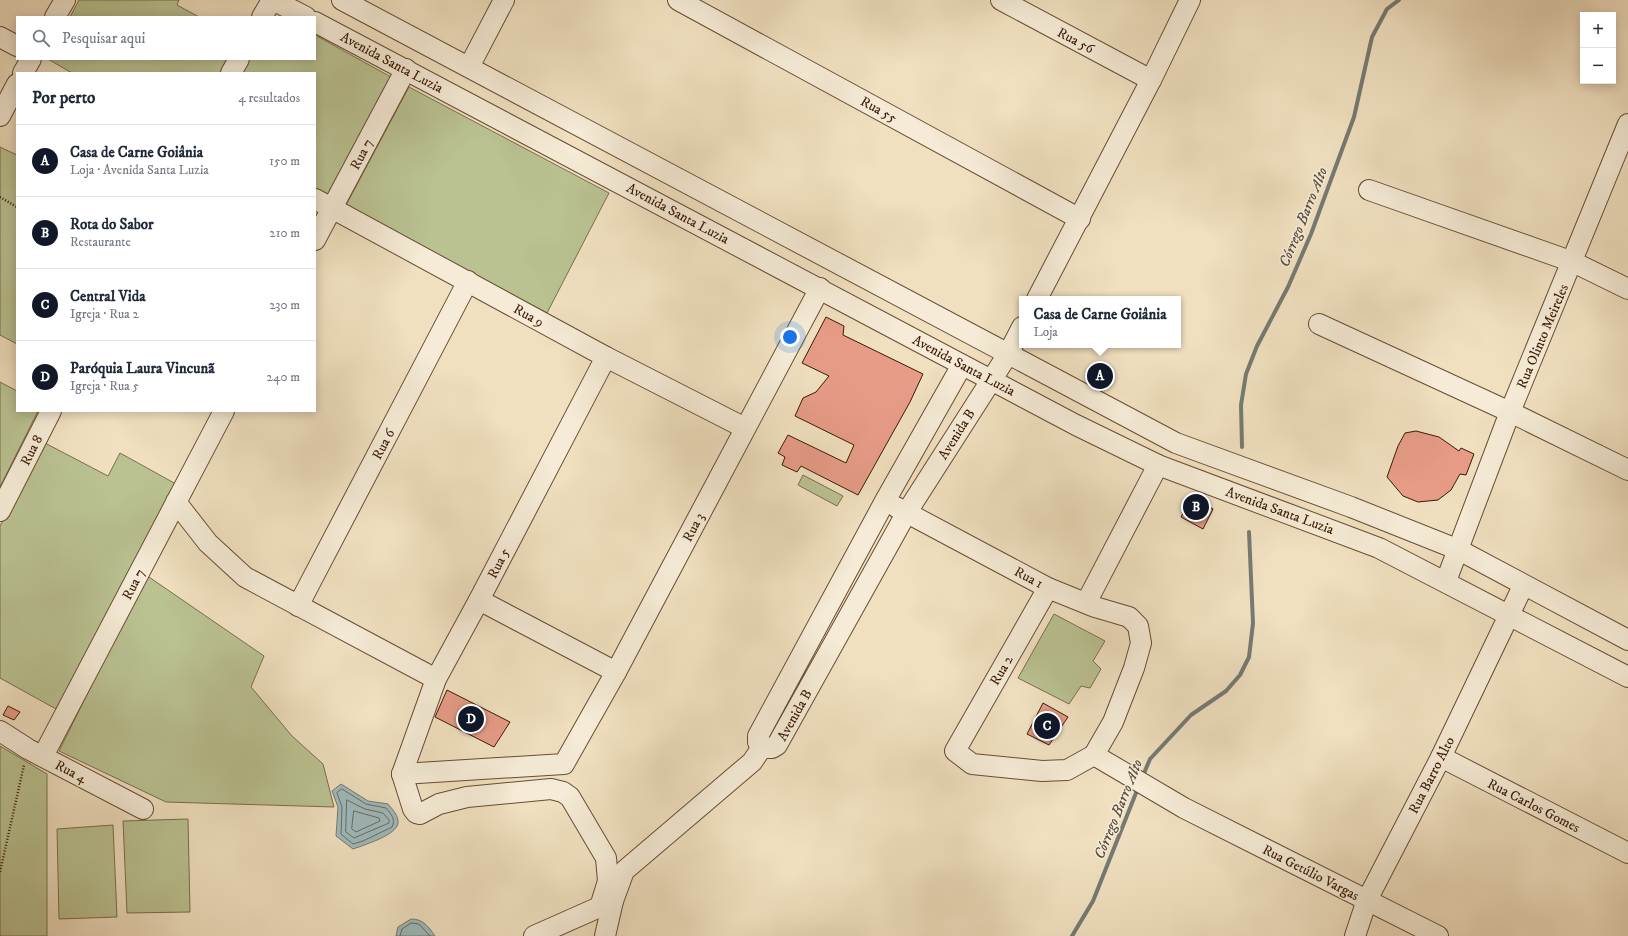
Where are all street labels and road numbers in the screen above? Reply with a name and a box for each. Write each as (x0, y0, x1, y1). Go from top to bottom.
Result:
street label: Rua 56 (1054, 24, 1098, 58)
street label: Avenida Santa Luzia (337, 28, 446, 98)
street label: Rua 55 (857, 93, 900, 127)
street label: Rua 7 (346, 136, 377, 173)
street label: Avenida Santa Luzia (623, 179, 732, 249)
street label: Rua Olinto Meireles (1513, 281, 1573, 391)
street label: Rua 9 (510, 300, 547, 332)
street label: Avenida Santa Luzia (909, 331, 1018, 401)
street label: Avenida B (934, 406, 979, 463)
street label: Rua 6 (368, 425, 400, 463)
street label: Rua 8 (17, 432, 47, 469)
street label: Avenida Santa Luzia (1223, 483, 1336, 539)
street label: Rua 3 (679, 510, 709, 545)
street label: Rua 5 (484, 545, 514, 582)
street label: Rua 1 (1011, 563, 1046, 593)
street label: Rua 7 (118, 566, 149, 603)
street label: Rua 2 (986, 652, 1018, 689)
street label: Avenida B (773, 686, 816, 744)
street label: Rua Barro Alto (1405, 734, 1459, 817)
street label: Rua 4 (52, 756, 90, 788)
street label: Rua Carlos Gomes (1484, 775, 1583, 837)
street label: Rua Getúlio Vargas (1259, 841, 1362, 905)

